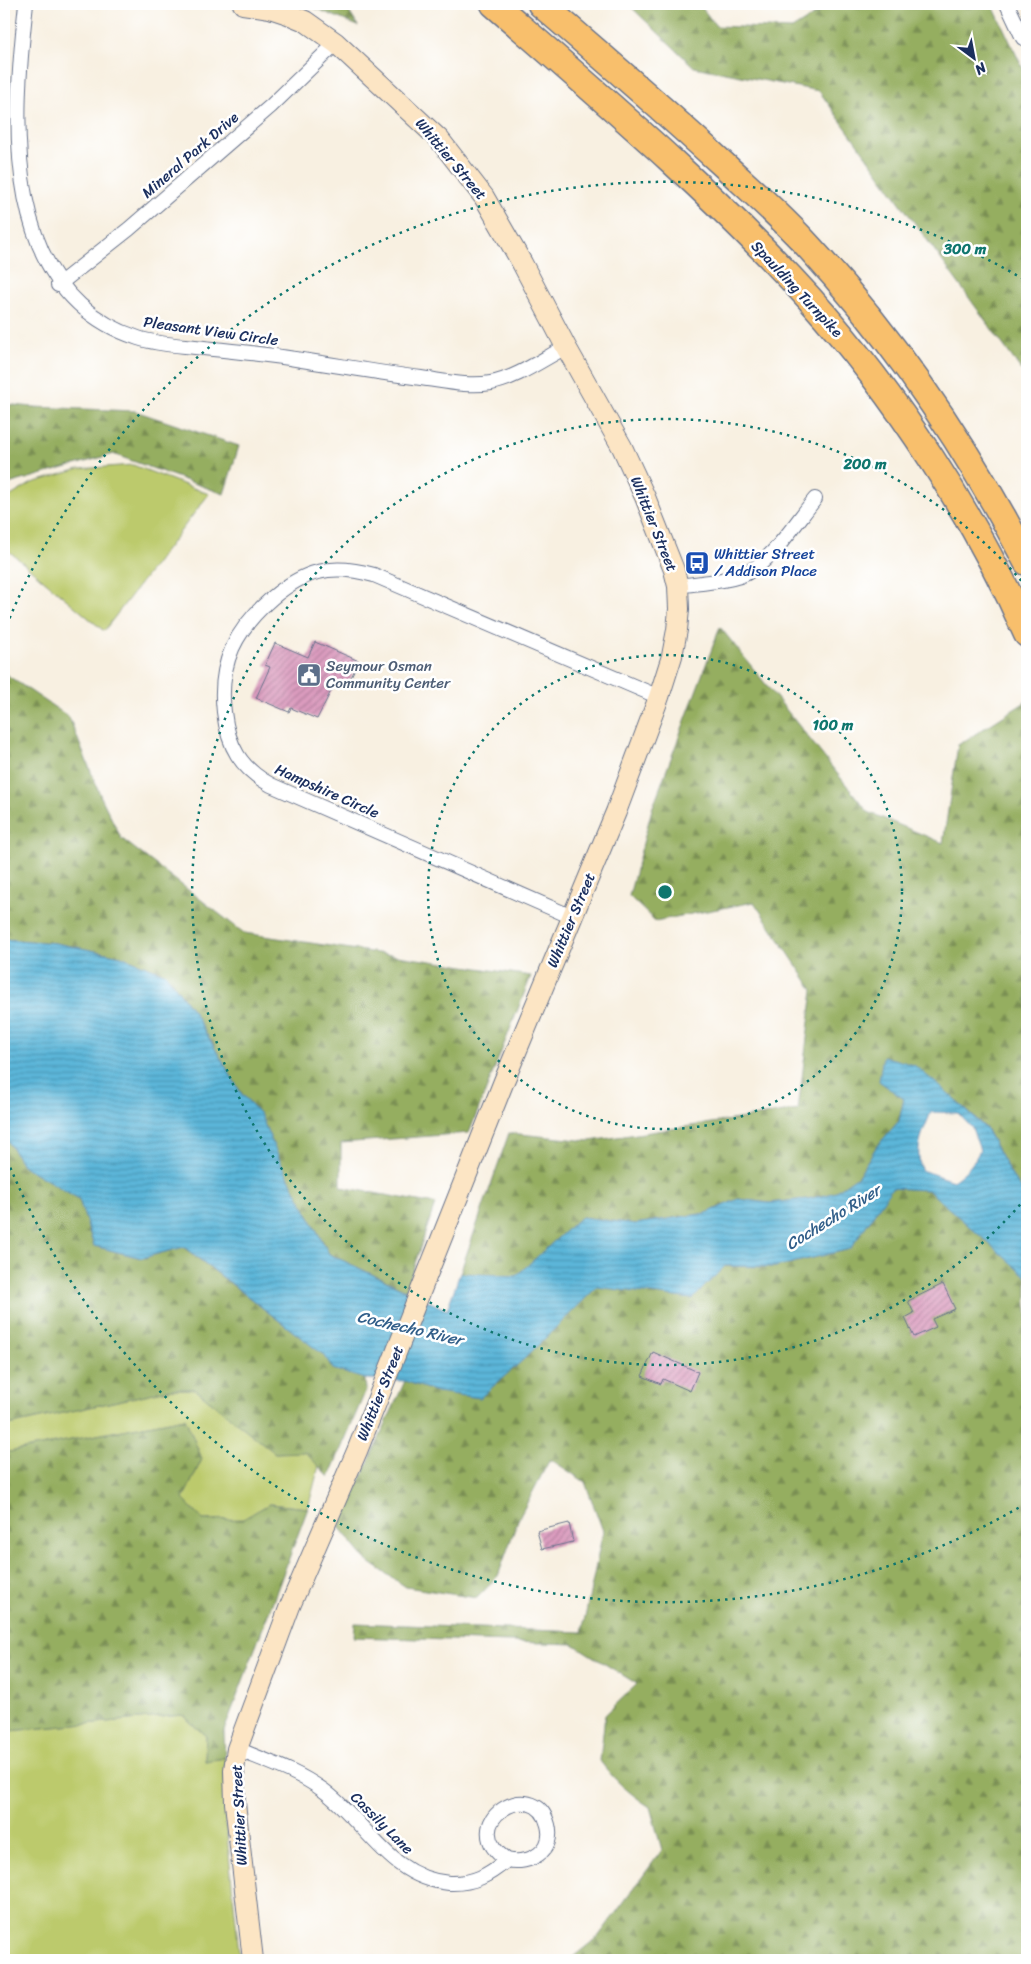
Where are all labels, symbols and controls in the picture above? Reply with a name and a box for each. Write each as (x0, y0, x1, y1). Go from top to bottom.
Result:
north arrow (948, 32, 998, 82)
text: N (970, 55, 992, 82)
street label: Mineral Park Drive (135, 105, 245, 205)
street label: Whittier Street (409, 112, 494, 206)
street label: Spaulding Turnpike (745, 234, 849, 344)
text: 300 m (943, 236, 987, 262)
street label: Pleasant View Circle (142, 309, 280, 353)
text: 200 m (842, 451, 887, 477)
street label: Whittier Street (623, 472, 685, 576)
place label: Whittier Street / Addison Place (714, 541, 817, 584)
bus stop icon: Whittier Street / Addison Place (684, 550, 710, 576)
place label: Seymour Osman Community Center (326, 653, 451, 696)
public building icon: Seymour Osman Community Center (296, 662, 322, 688)
text: 100 m (813, 712, 854, 738)
street label: Hampshire Circle (270, 756, 384, 826)
street label: Whittier Street (539, 868, 603, 972)
centre of rings (656, 883, 674, 901)
water label: Cochecho River (780, 1175, 888, 1258)
water label: Cochecho River (354, 1302, 468, 1355)
street label: Whittier Street (349, 1341, 411, 1445)
street label: Whittier Street (223, 1763, 255, 1866)
street label: Cassily Lane (344, 1785, 420, 1861)

